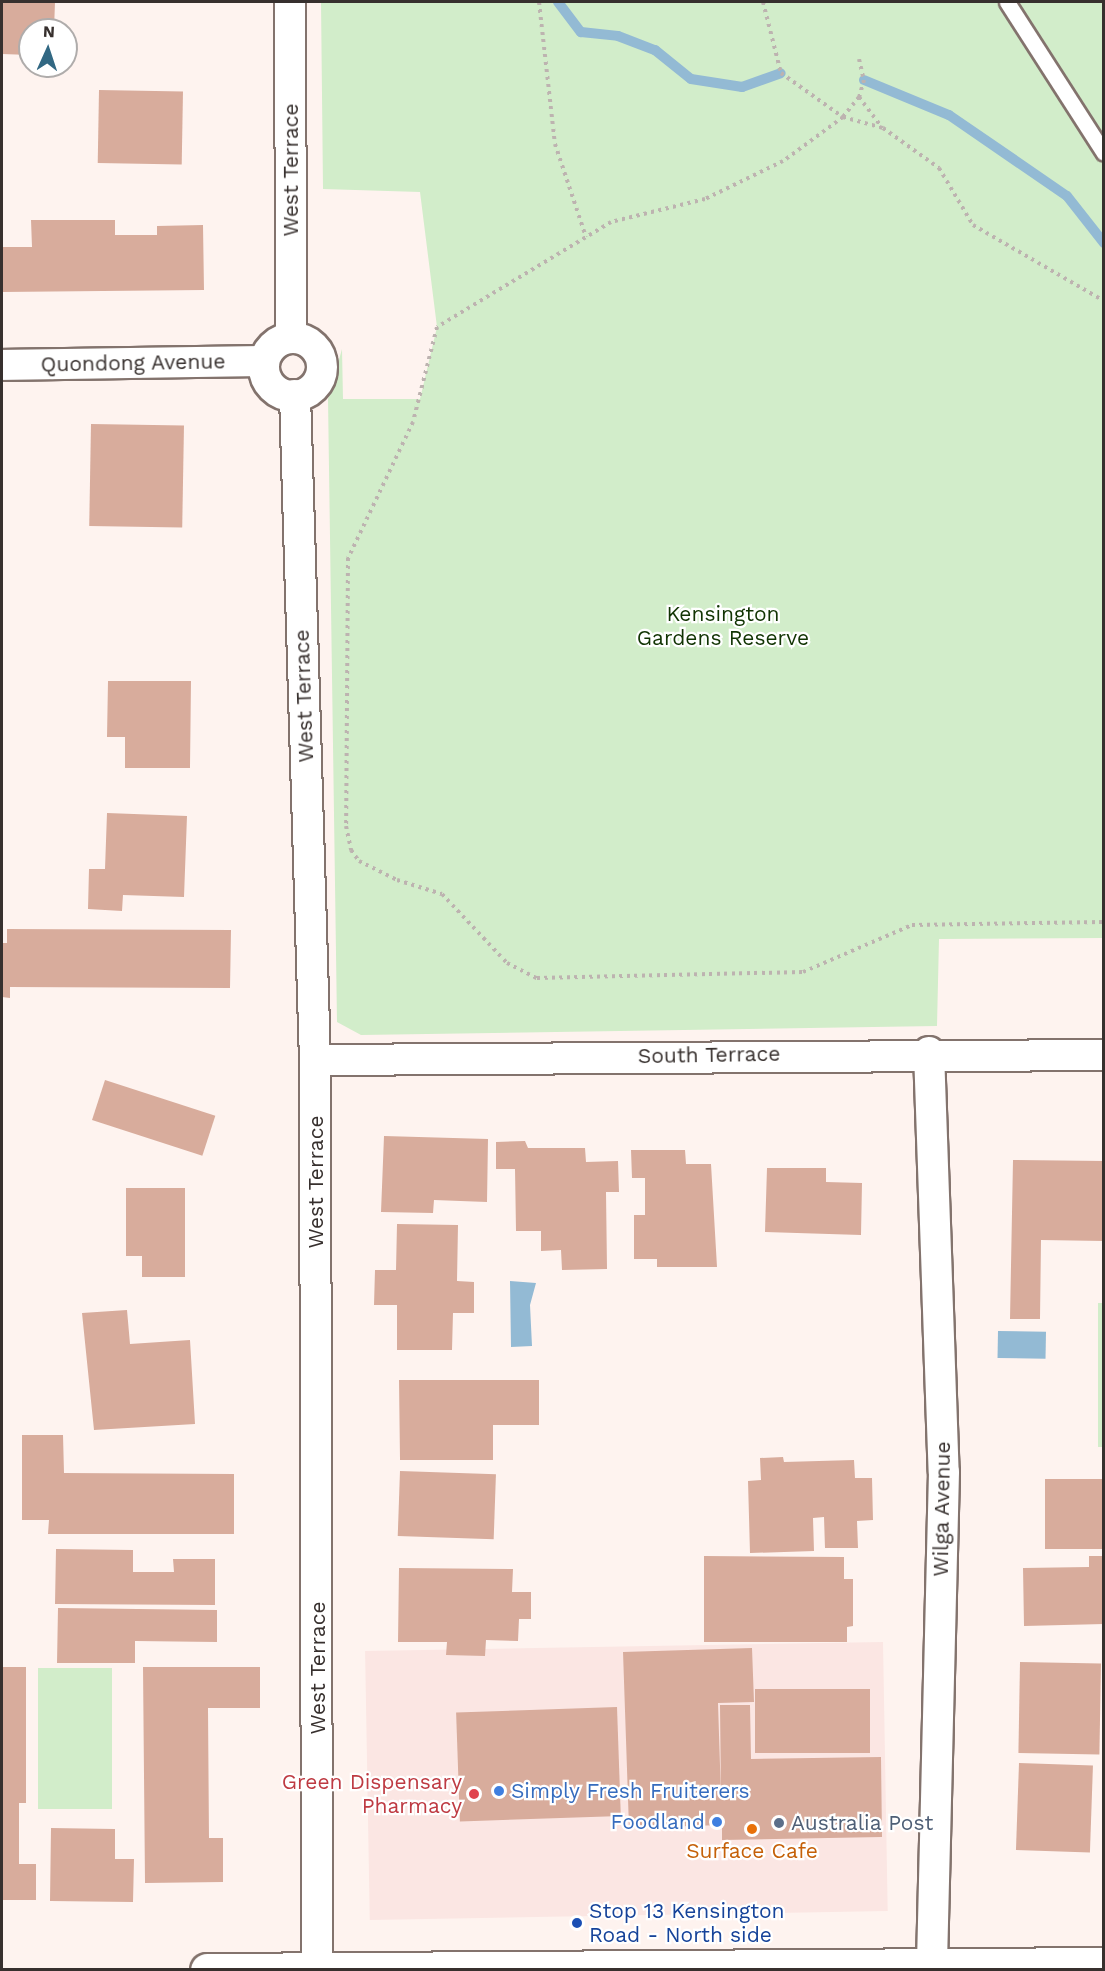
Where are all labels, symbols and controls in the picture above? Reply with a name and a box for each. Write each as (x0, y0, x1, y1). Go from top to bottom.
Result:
north arrow (18, 18, 78, 78)
text: N (42, 22, 55, 41)
street label: West Terrace (278, 103, 304, 237)
street label: Quondong Avenue (40, 349, 226, 377)
park label: Kensington Gardens Reserve (637, 601, 809, 651)
street label: West Terrace (289, 629, 319, 763)
street label: South Terrace (637, 1041, 781, 1069)
street label: West Terrace (303, 1115, 329, 1249)
street label: Wilga Avenue (928, 1440, 956, 1578)
street label: West Terrace (305, 1601, 331, 1735)
place label: Green Dispensary Pharmacy (282, 1769, 462, 1819)
place label: Simply Fresh Fruiterers (511, 1778, 750, 1804)
marker: Simply Fresh Fruiterers (492, 1784, 506, 1798)
marker: Green Dispensary Pharmacy (467, 1787, 481, 1801)
place label: Foodland (611, 1809, 705, 1835)
place label: Australia Post (791, 1810, 934, 1836)
marker: Foodland (710, 1815, 724, 1829)
marker: Australia Post (772, 1816, 786, 1830)
marker: Surface Cafe (745, 1822, 759, 1836)
place label: Surface Cafe (686, 1838, 818, 1864)
place label: Stop 13 Kensington Road - North side (589, 1898, 785, 1948)
marker: Stop 13 Kensington Road - North side (570, 1916, 584, 1930)

